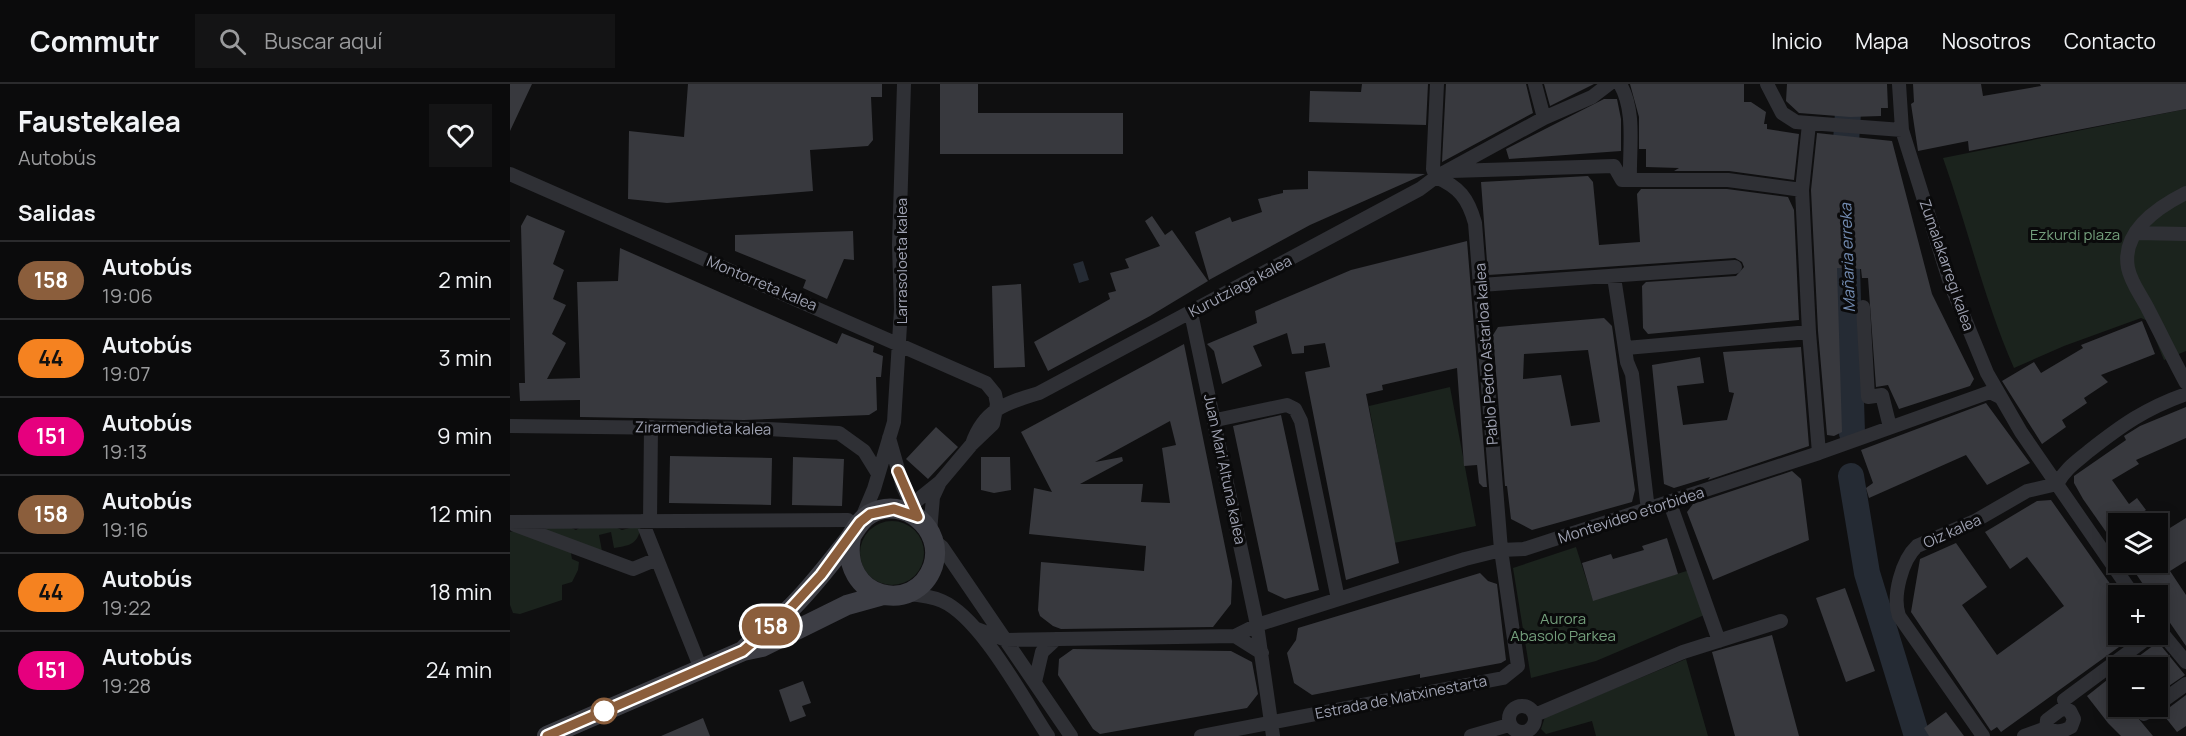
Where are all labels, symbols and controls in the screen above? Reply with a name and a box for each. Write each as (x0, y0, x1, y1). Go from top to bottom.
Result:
search box (195, 14, 615, 68)
text: Commutr (30, 22, 159, 60)
icon: search (216, 25, 249, 58)
text: Buscar aquí (264, 26, 382, 56)
text: Inicio (1771, 27, 1822, 55)
text: Mapa (1855, 27, 1909, 55)
text: Nosotros (1942, 27, 2031, 55)
text: Contacto (2064, 27, 2156, 55)
text: Faustekalea (18, 102, 181, 140)
button: heart (429, 104, 492, 167)
text: Autobús (18, 144, 96, 171)
street label: Zumalakarregi kalea (1915, 196, 1979, 334)
text: Salidas (18, 198, 96, 228)
street label: Larrasoloeta kalea (891, 198, 912, 324)
water label: Mañaria erreka (1834, 202, 1860, 313)
park label: Ezkurdi plaza (2030, 224, 2120, 245)
street label: Montorreta kalea (704, 250, 820, 316)
street label: Kurutziaga kalea (1185, 250, 1295, 322)
text: Autobús (102, 252, 192, 282)
street label: Pablo Pedro Astarloa kalea (1469, 262, 1503, 446)
text: 2 min (438, 265, 492, 295)
text: 158 (34, 266, 68, 294)
text: 19:06 (102, 282, 153, 309)
text: Autobús (102, 330, 192, 360)
text: 3 min (439, 343, 492, 373)
text: 44 (38, 344, 64, 372)
text: 19:07 (102, 360, 150, 387)
street label: Juan Mari Altuna kalea (1199, 392, 1251, 546)
text: Autobús (102, 408, 192, 438)
street label: Zirarmendieta kalea (635, 416, 771, 440)
text: 9 min (437, 421, 492, 451)
text: 151 (36, 422, 66, 450)
text: 19:13 (102, 438, 147, 465)
street label: Montevideo etorbidea (1555, 481, 1707, 549)
text: Autobús (102, 486, 192, 516)
text: 12 min (430, 499, 492, 529)
text: 158 (34, 500, 68, 528)
street label: Oiz kalea (1920, 509, 1984, 553)
map controls (2108, 513, 2168, 717)
button: layers (2108, 513, 2168, 573)
text: 19:16 (102, 516, 148, 543)
text: Autobús (102, 564, 192, 594)
text: 18 min (429, 577, 492, 607)
text: 44 (38, 578, 64, 606)
button: + (2108, 585, 2168, 645)
text: 19:22 (102, 594, 151, 621)
line badge: 158 (736, 606, 806, 646)
park label: Aurora Abasolo Parkea (1510, 608, 1616, 646)
text: 158 (754, 612, 788, 640)
text: Autobús (102, 642, 192, 672)
text: 24 min (426, 655, 492, 685)
text: 151 (36, 656, 66, 684)
button: − (2108, 657, 2168, 717)
street label: Estrada de Matxinestarta (1313, 670, 1489, 724)
text: 19:28 (102, 672, 151, 699)
unlabelled marker (591, 698, 617, 724)

